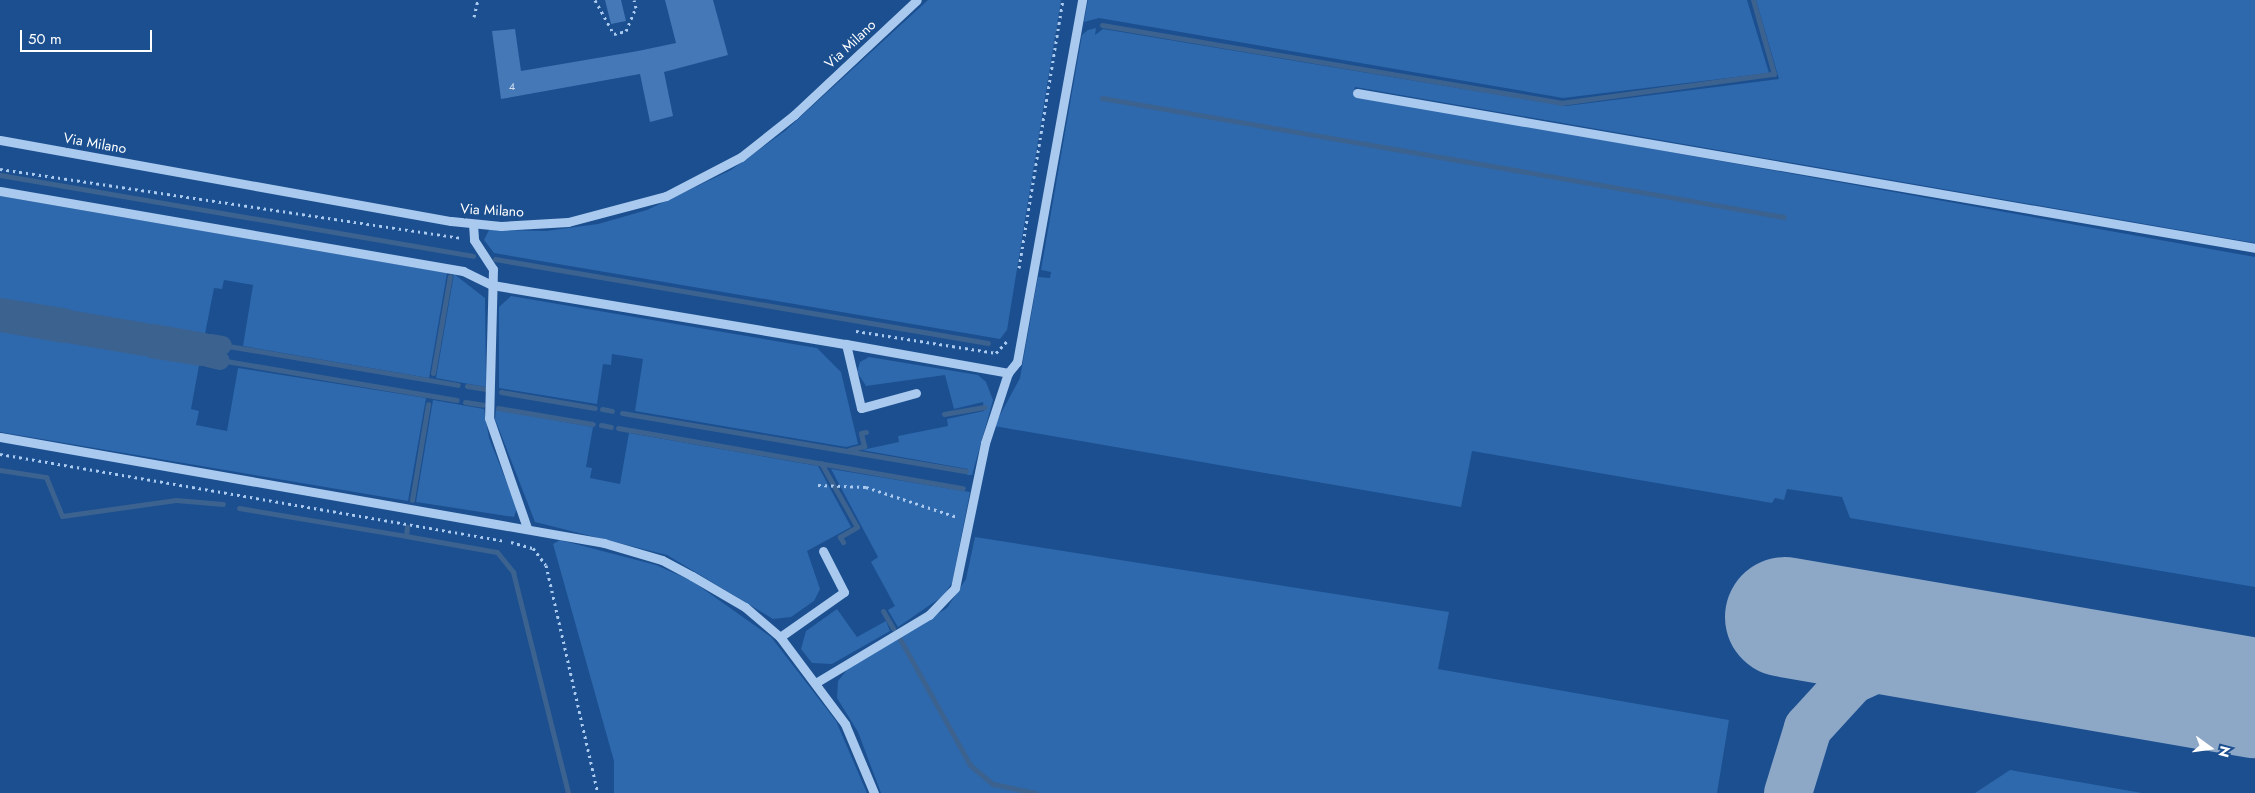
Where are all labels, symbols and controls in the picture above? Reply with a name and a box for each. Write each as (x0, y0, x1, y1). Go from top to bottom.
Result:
street label: Via Milano (821, 16, 879, 72)
scale bar (22, 20, 155, 52)
text: 50 m (28, 28, 62, 50)
house number: 4 (509, 79, 515, 93)
street label: Via Milano (62, 129, 128, 157)
street label: Via Milano (460, 200, 524, 220)
north arrow (2185, 723, 2235, 773)
text: N (2214, 744, 2236, 759)

